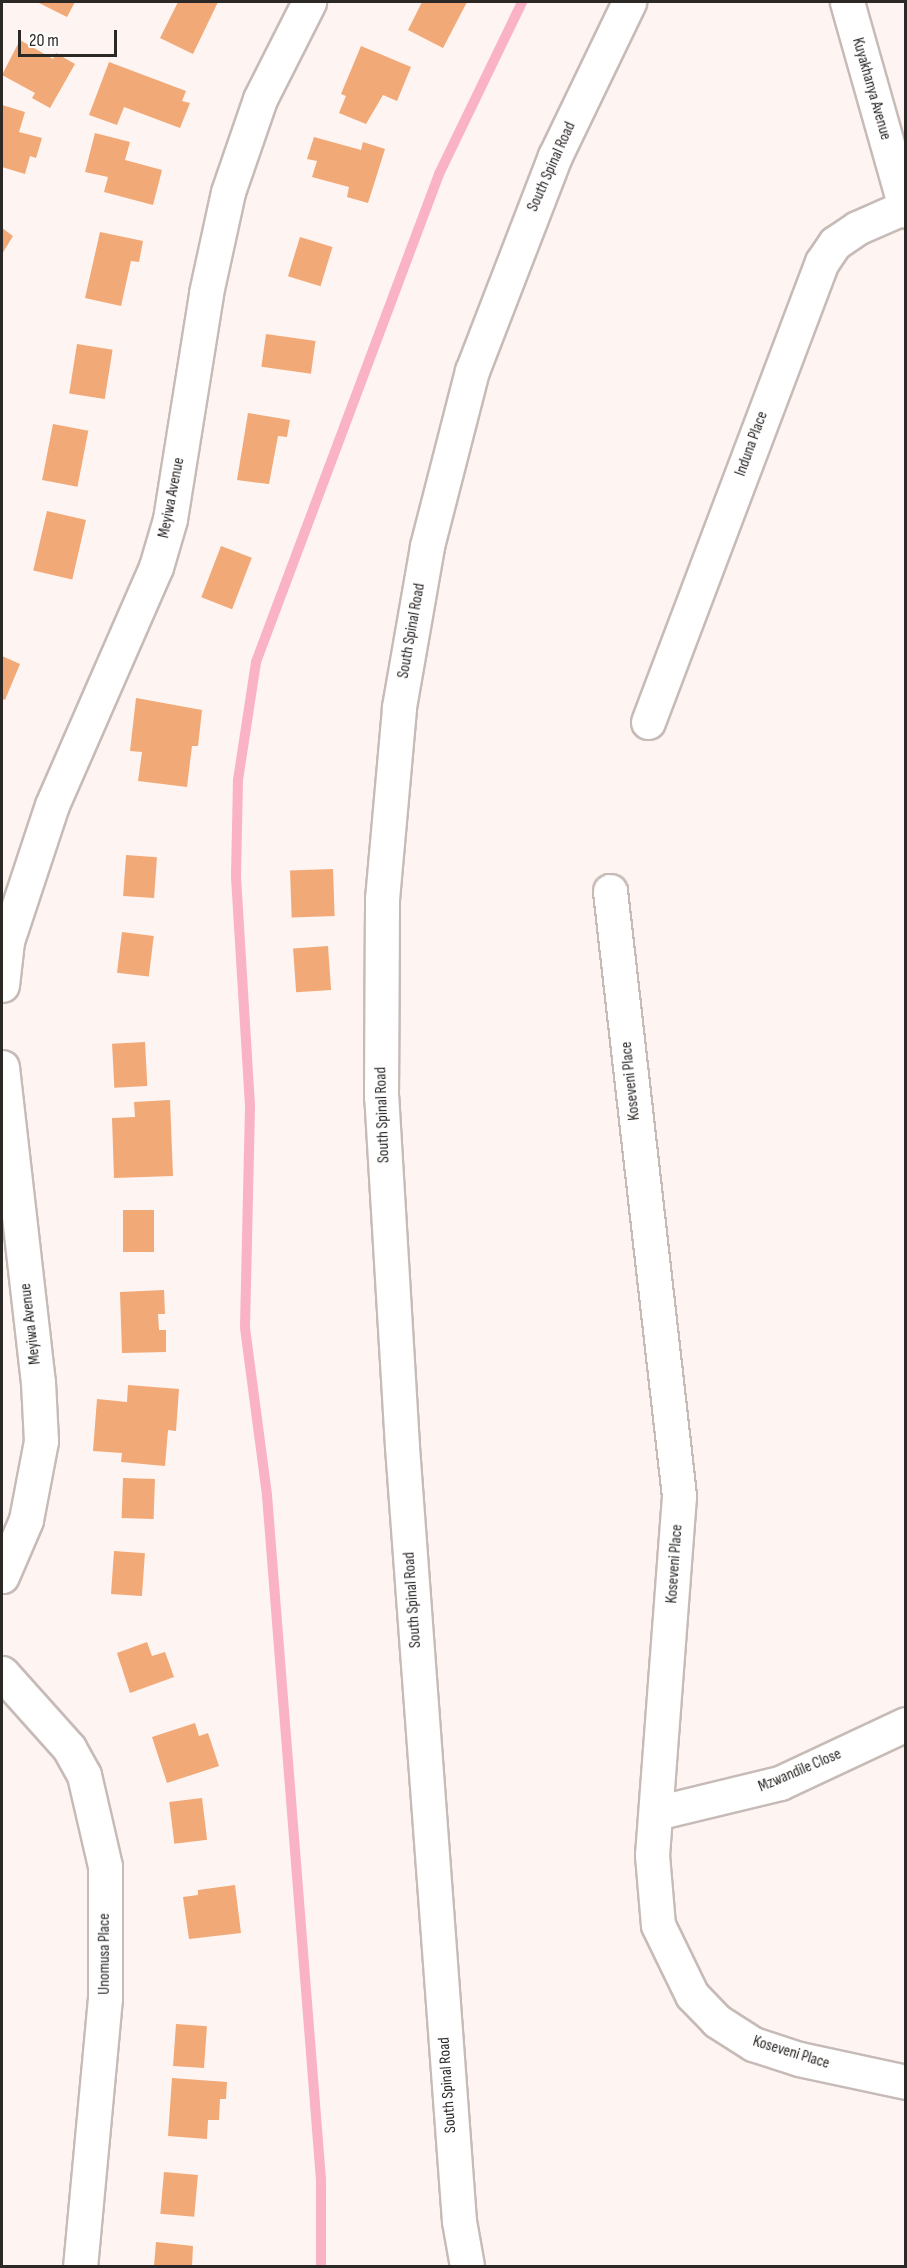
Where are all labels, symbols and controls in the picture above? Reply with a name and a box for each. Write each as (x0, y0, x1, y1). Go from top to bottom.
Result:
scale bar (21, 18, 120, 56)
text: 20 m (29, 30, 59, 51)
street label: Kuyakhanya Avenue (847, 36, 895, 142)
street label: South Spinal Road (524, 119, 580, 215)
street label: Induna Place (731, 409, 773, 479)
street label: Meyiwa Avenue (155, 456, 189, 540)
street label: South Spinal Road (394, 582, 430, 680)
street label: Koseveni Place (617, 1041, 645, 1121)
street label: South Spinal Road (372, 1067, 394, 1163)
street label: Meyiwa Avenue (17, 1282, 45, 1366)
street label: Koseveni Place (663, 1524, 687, 1604)
street label: South Spinal Road (400, 1551, 426, 1649)
street label: Mzwandile Close (756, 1745, 844, 1797)
street label: Unomusa Place (95, 1913, 115, 1995)
street label: Koseveni Place (750, 2032, 832, 2074)
street label: South Spinal Road (435, 2036, 461, 2134)

